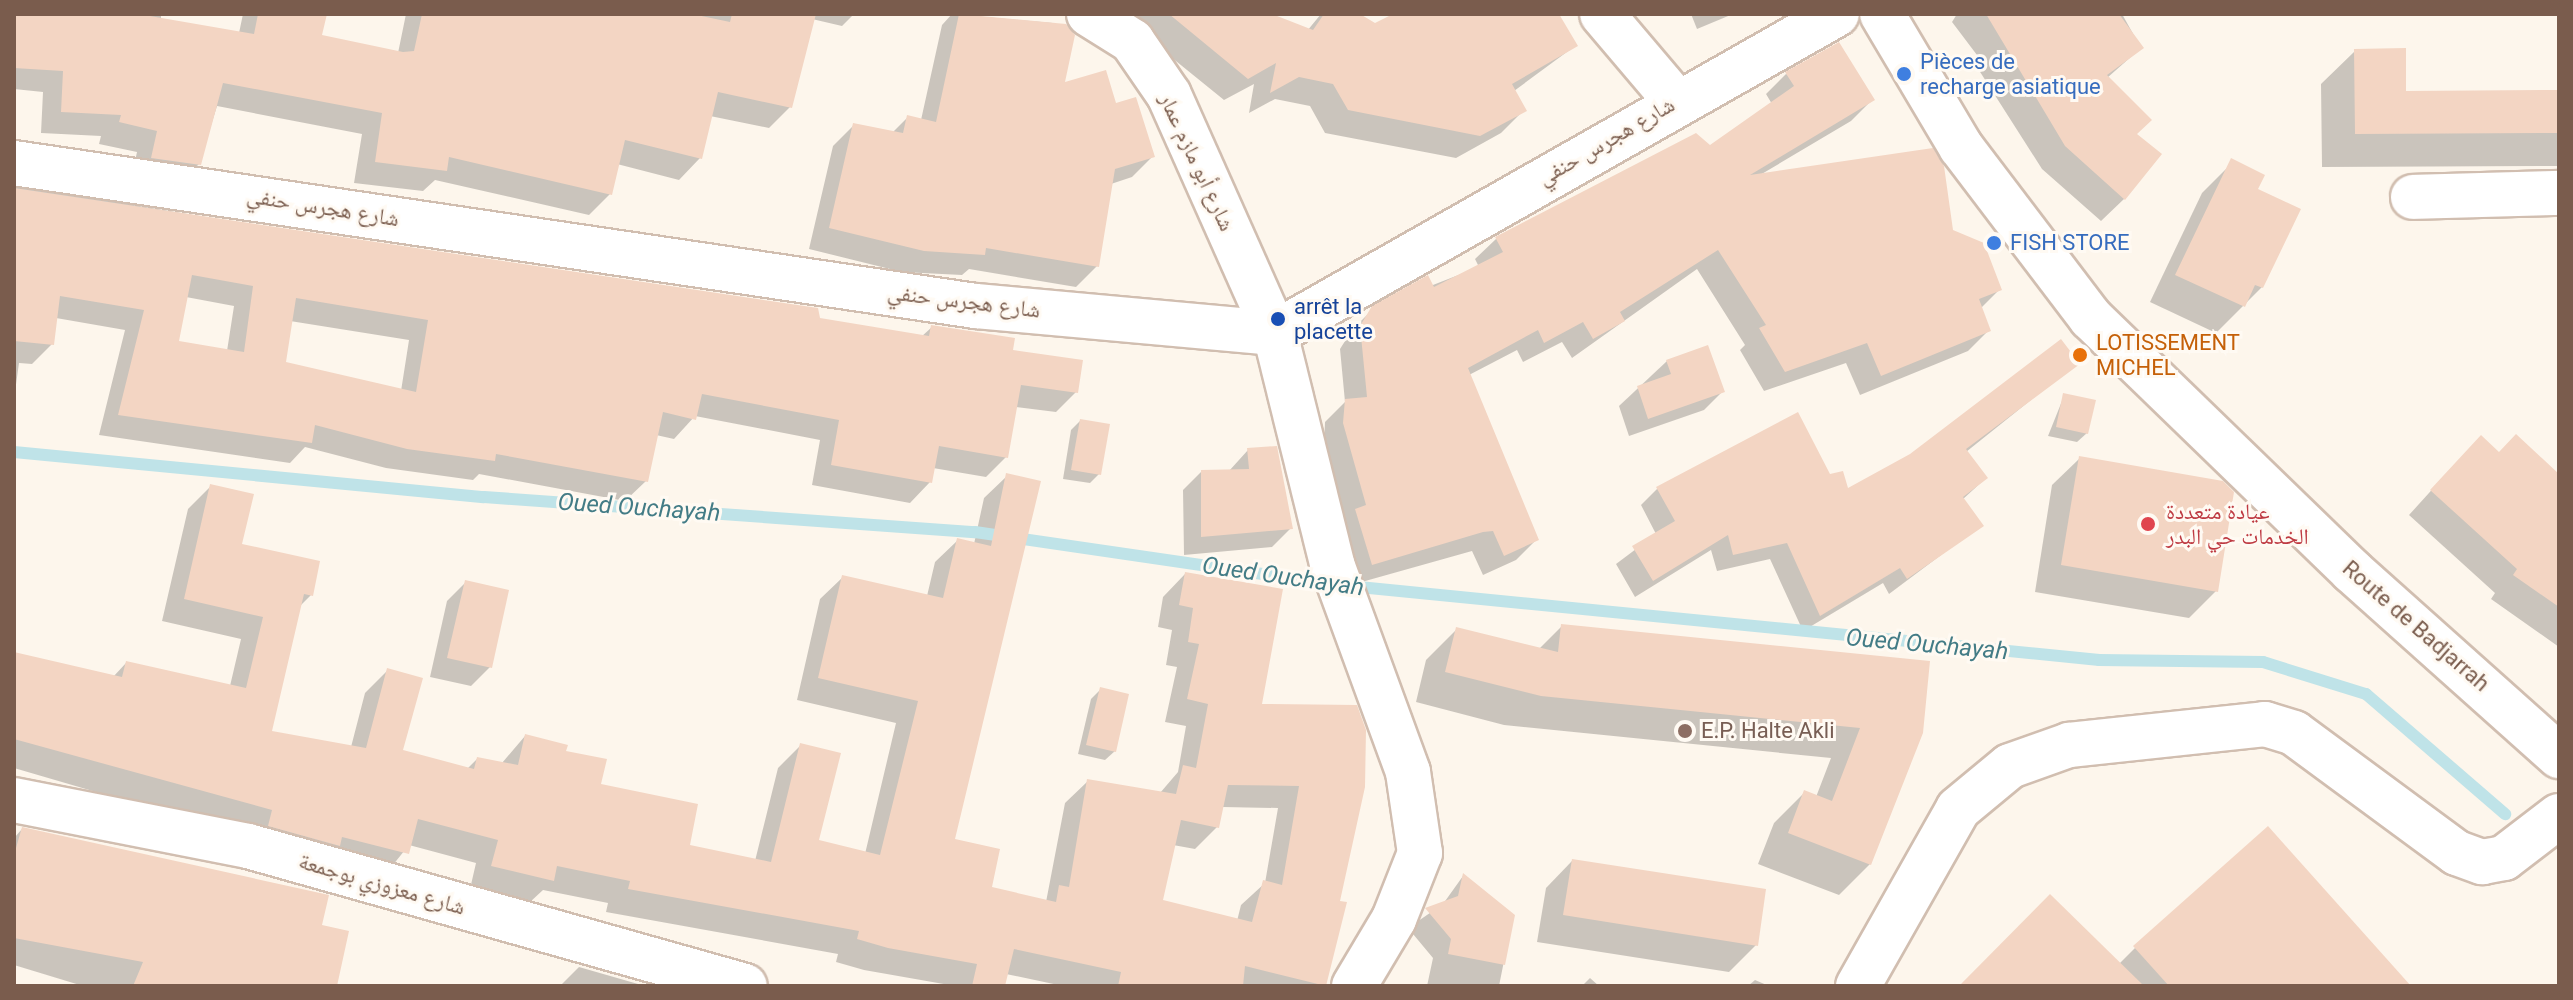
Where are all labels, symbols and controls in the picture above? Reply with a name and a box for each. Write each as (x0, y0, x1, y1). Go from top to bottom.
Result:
place label: Pièces de recharge asiatique (1920, 48, 2101, 100)
marker: Pièces de recharge asiatique (1895, 65, 1913, 83)
street label: شارع أبو مازم عمار (1154, 89, 1240, 235)
street label: شارع هجرس حنفي (1533, 91, 1679, 191)
street label: شارع هجرس حنفي (245, 182, 401, 232)
place label: FISH STORE (2010, 230, 2129, 256)
marker: FISH STORE (1985, 234, 2003, 252)
street label: شارع هجرس حنفي (886, 279, 1042, 323)
place label: arrêt la placette (1294, 293, 1373, 344)
marker: arrêt la placette (1269, 310, 1287, 328)
place label: LOTISSEMENT MICHEL (2096, 329, 2240, 380)
marker: LOTISSEMENT MICHEL (2071, 346, 2089, 364)
water label: Oued Ouchayah (557, 488, 721, 528)
place label: عيادة متعددة الخدمات حي البدر (2166, 498, 2309, 550)
marker: عيادة متعددة الخدمات حي البدر (2137, 513, 2159, 535)
water label: Oued Ouchayah (1200, 551, 1366, 603)
street label: Route de Badjarrah (2337, 555, 2495, 697)
water label: Oued Ouchayah (1845, 624, 2009, 666)
place label: E.P. Halte Akli (1701, 718, 1834, 744)
marker: E.P. Halte Akli (1676, 722, 1694, 740)
street label: شارع معزوزي بوجمعة (296, 848, 468, 920)

